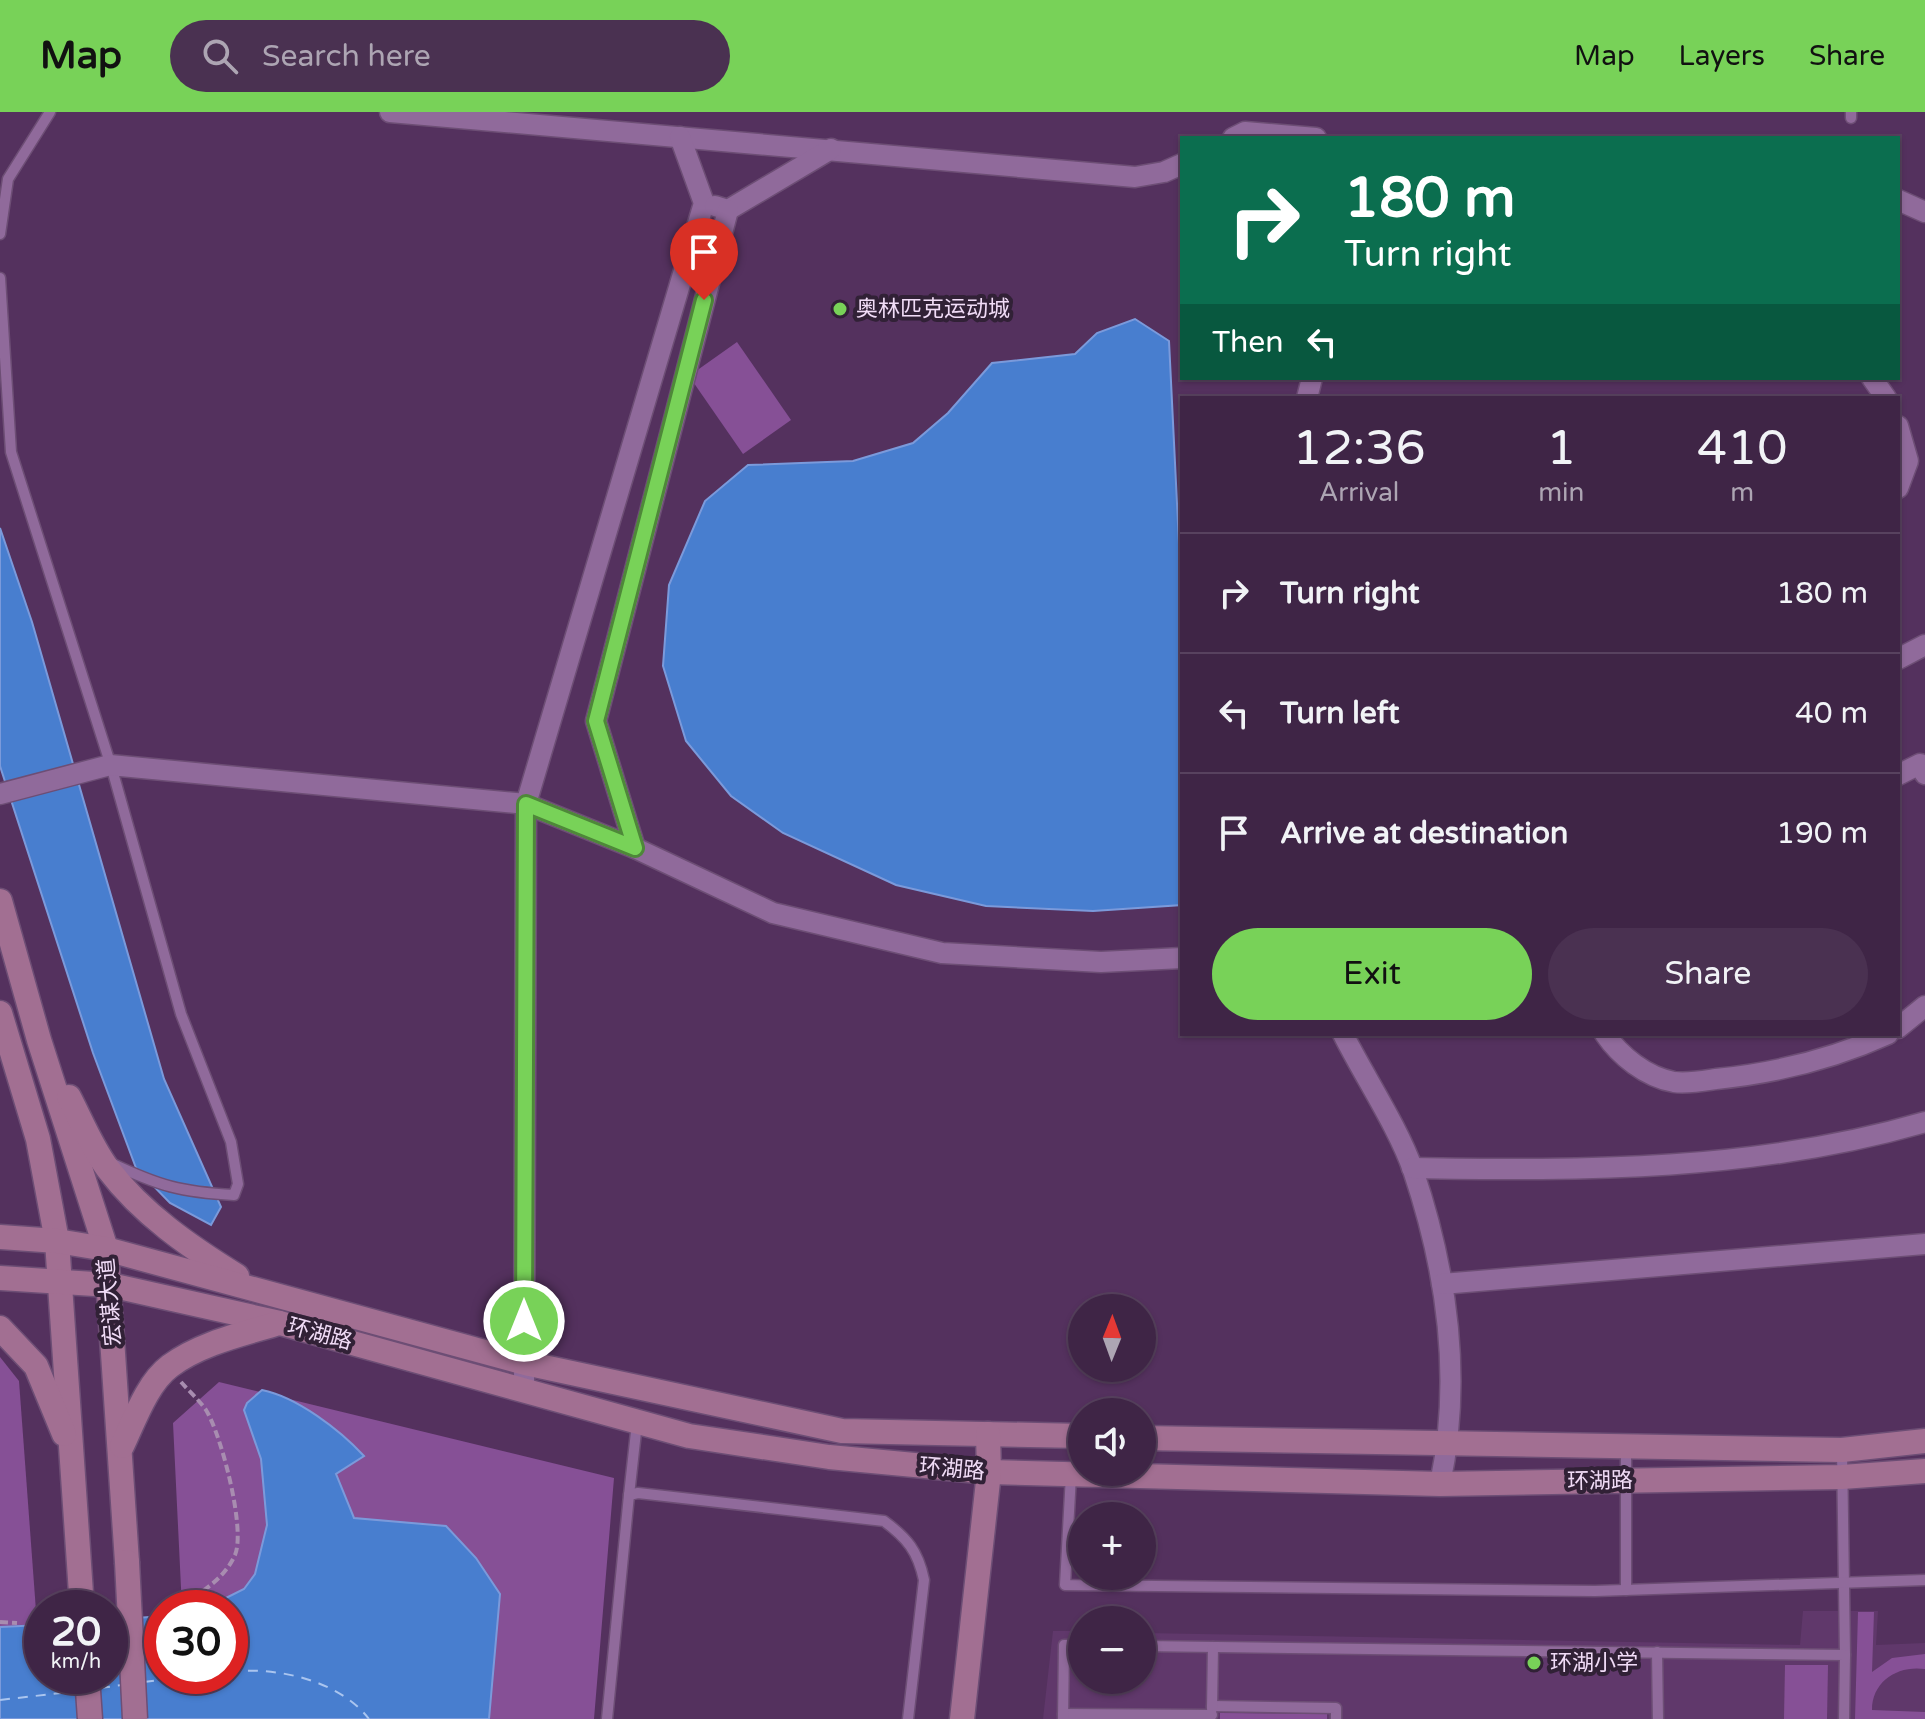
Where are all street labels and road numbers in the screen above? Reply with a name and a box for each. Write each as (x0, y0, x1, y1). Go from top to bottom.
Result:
street label: 宏谋大道 (93, 1257, 127, 1347)
street label: 环湖路 (285, 1313, 355, 1355)
street label: 环湖路 (918, 1453, 986, 1485)
street label: 环湖路 (1567, 1467, 1633, 1495)

